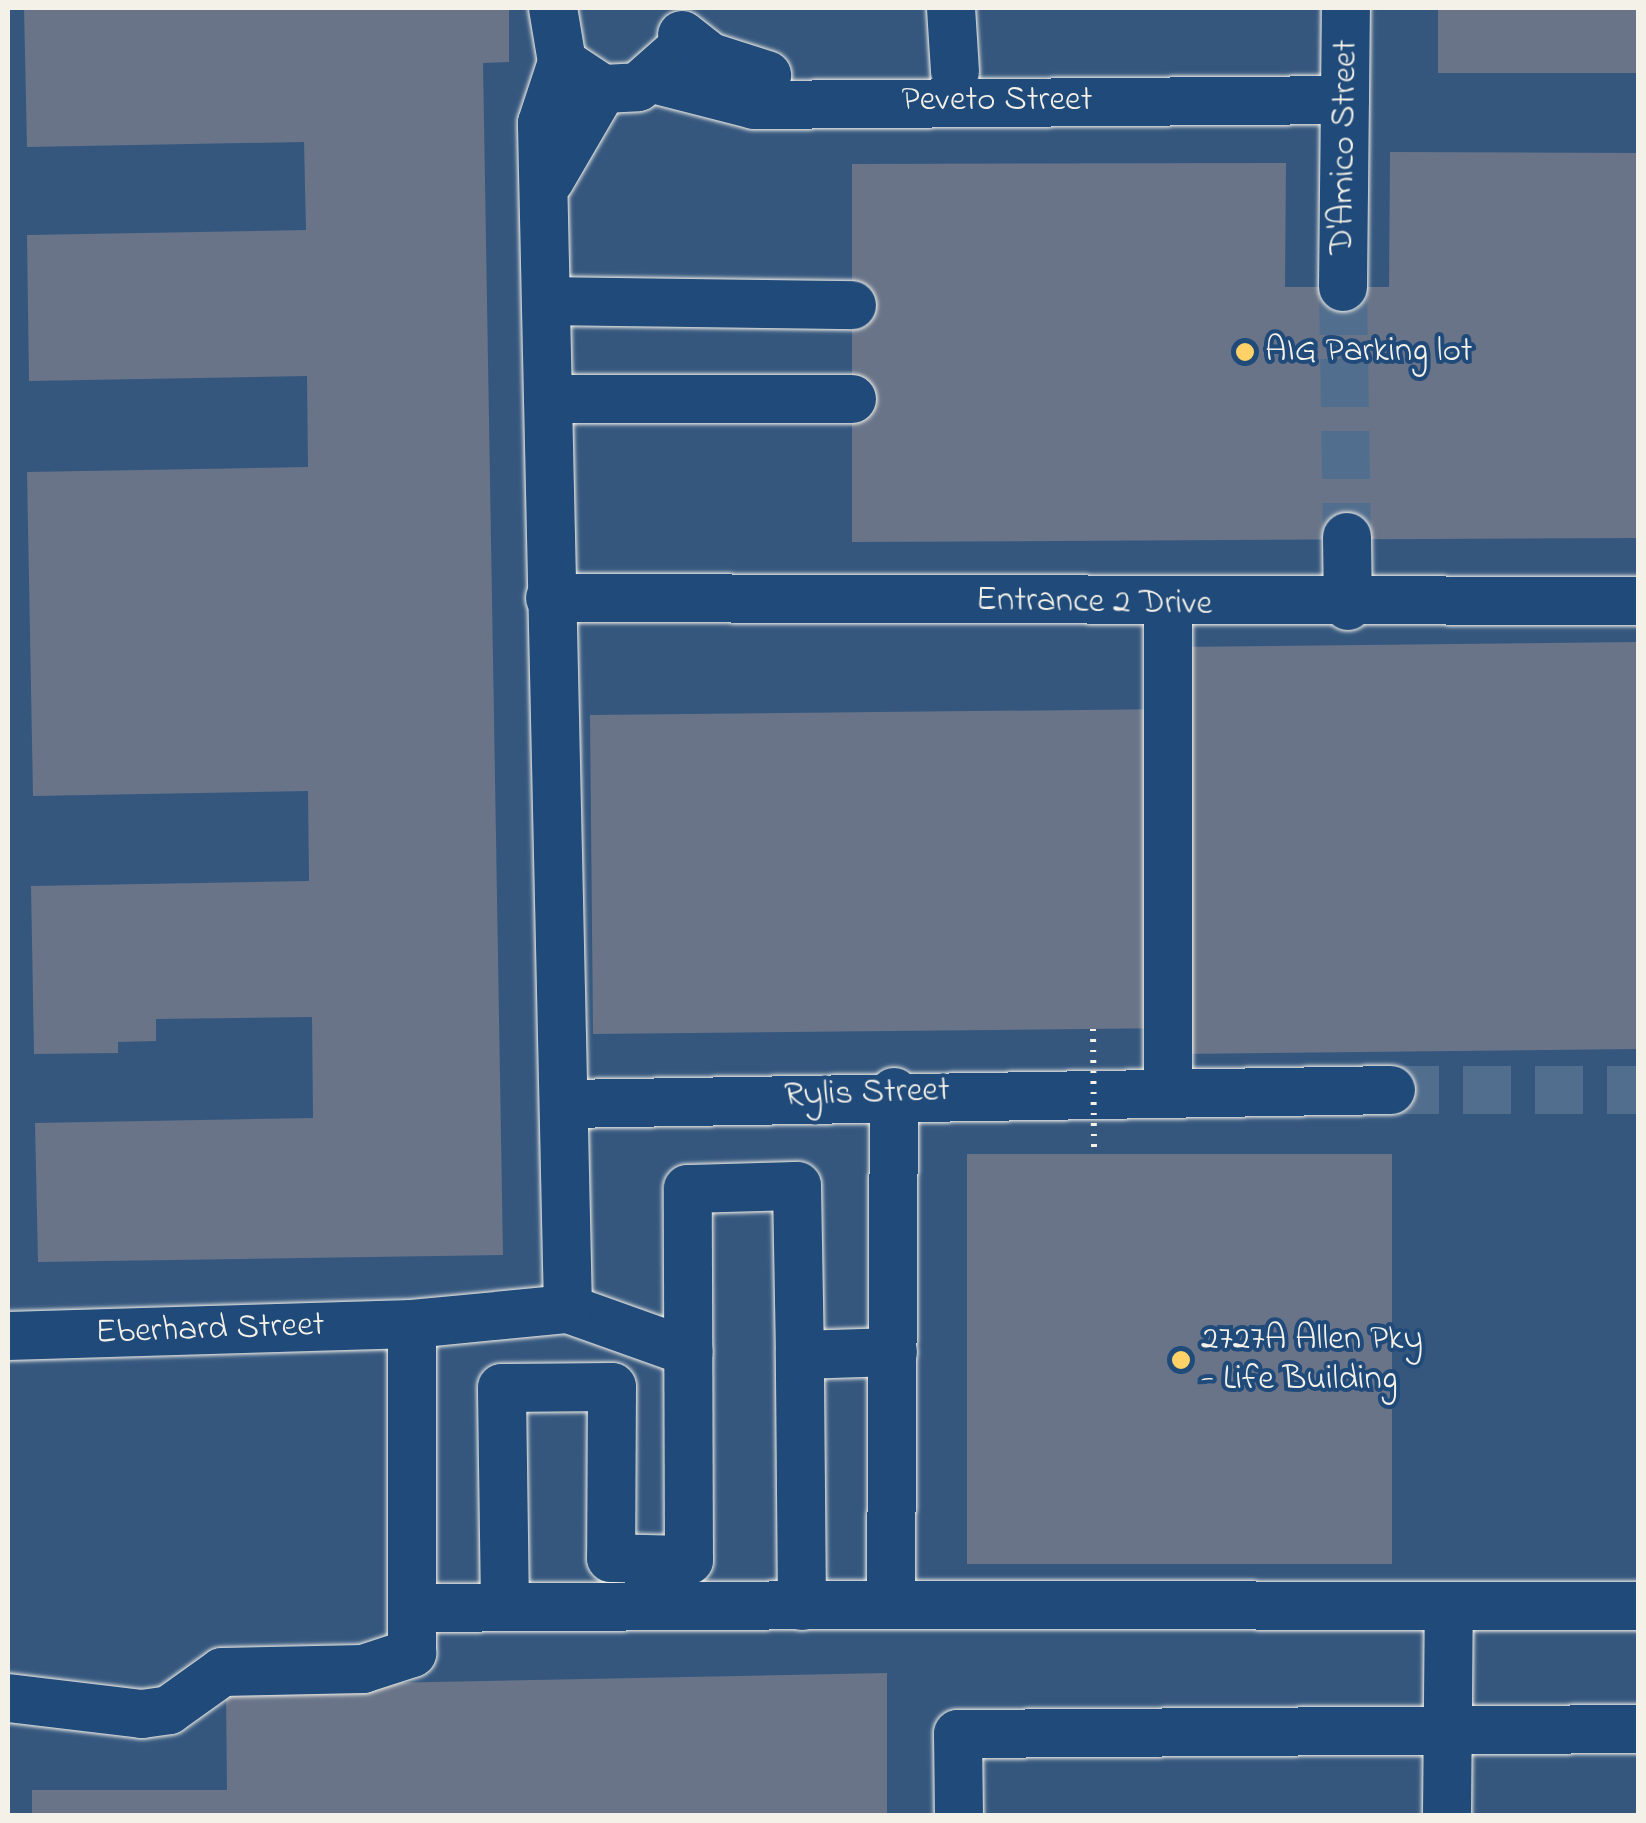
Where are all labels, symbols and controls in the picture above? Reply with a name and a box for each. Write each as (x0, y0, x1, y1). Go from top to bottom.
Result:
street label: D'Amico Street (1322, 39, 1368, 255)
street label: Peveto Street (902, 80, 1092, 122)
place label: AIG Parking lot (1265, 331, 1473, 373)
marker: AIG Parking lot (1234, 341, 1256, 363)
street label: Entrance 2 Drive (975, 580, 1213, 626)
street label: Rylis Street (783, 1070, 951, 1118)
street label: Eberhard Street (95, 1305, 325, 1355)
place label: 2727A Allen Pky - Life Building (1201, 1319, 1423, 1401)
marker: 2727A Allen Pky - Life Building (1170, 1349, 1192, 1371)

